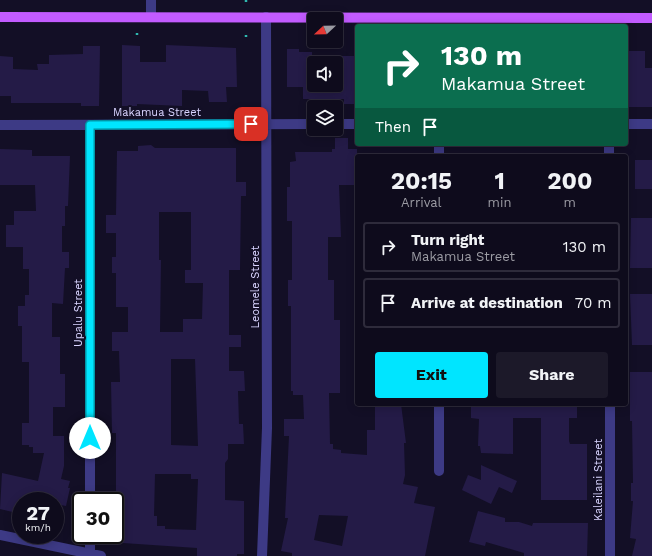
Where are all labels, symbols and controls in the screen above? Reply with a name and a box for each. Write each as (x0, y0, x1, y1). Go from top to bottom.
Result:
north arrow (307, 12, 343, 48)
map controls (307, 12, 343, 136)
text: 130 m (441, 39, 522, 72)
icon: right (375, 40, 427, 92)
button: sound (307, 56, 343, 92)
text: Makamua Street (441, 73, 585, 94)
button: layers (307, 100, 343, 136)
street label: Makamua Street (113, 106, 201, 119)
pin (234, 107, 268, 141)
icon: arrive (240, 113, 262, 135)
icon: arrive (419, 116, 441, 138)
text: Then (375, 118, 411, 136)
text: 20:15 (391, 167, 452, 195)
text: 1 (494, 167, 505, 195)
text: 200 (547, 167, 592, 195)
text: Arrival (401, 195, 442, 210)
text: min (488, 195, 512, 210)
text: m (564, 195, 576, 210)
text: Turn right (411, 231, 484, 249)
icon: right (377, 236, 399, 258)
text: 130 m (563, 238, 606, 256)
street label: Leomele Street (249, 245, 262, 328)
text: Makamua Street (411, 249, 515, 264)
street label: Upalu Street (72, 279, 85, 347)
icon: arrive (377, 292, 399, 314)
text: Arrive at destination (411, 294, 563, 312)
text: 70 m (575, 294, 612, 312)
button: Exit (375, 352, 488, 398)
button: Share (496, 352, 608, 398)
position arrow (69, 417, 111, 459)
street label: Kaleilani Street (592, 439, 605, 521)
speed limit sign: 30 (72, 492, 124, 544)
text: 27 (26, 501, 50, 525)
text: km/h (25, 522, 51, 533)

